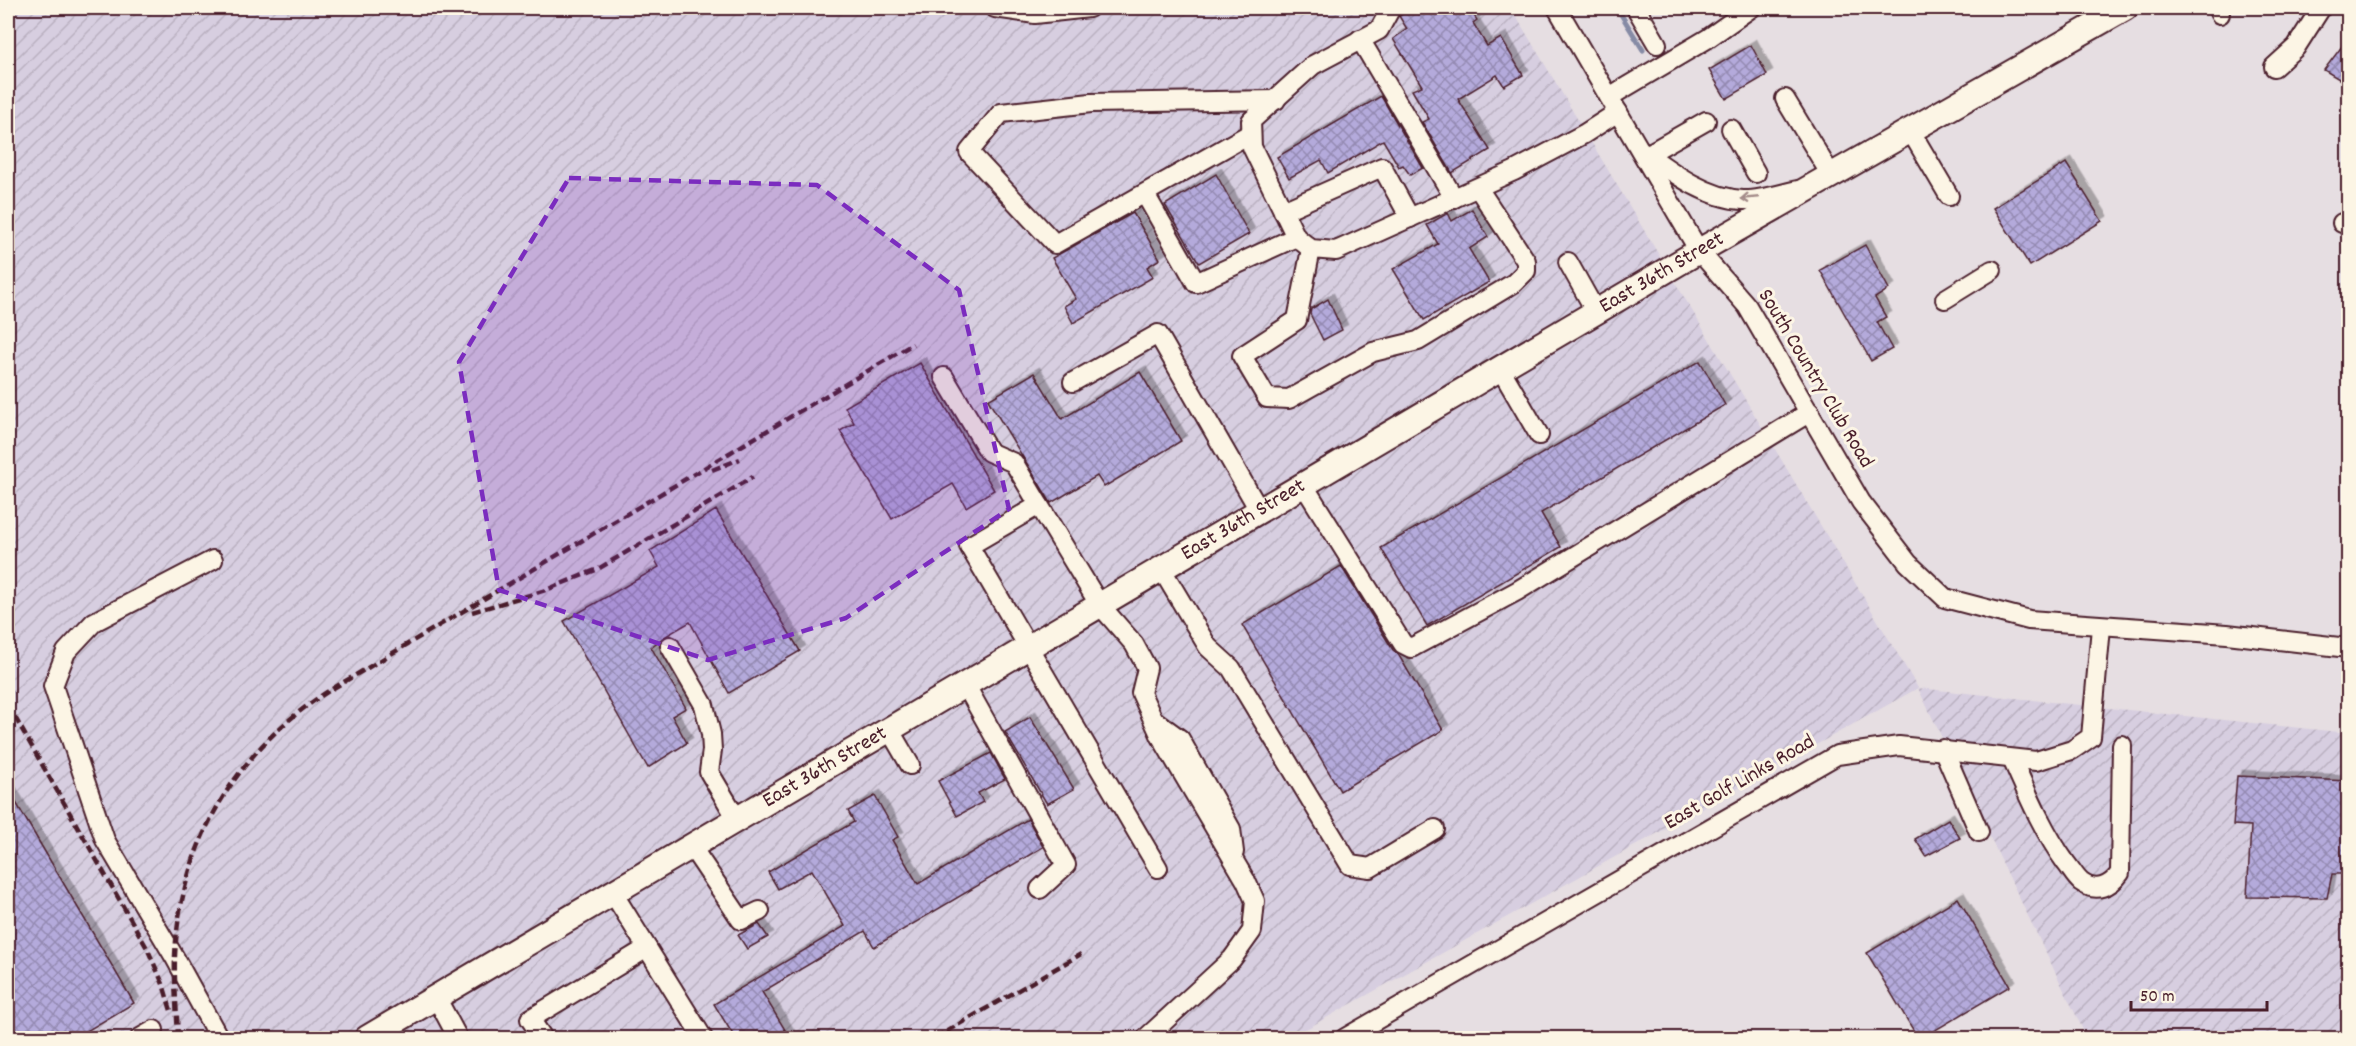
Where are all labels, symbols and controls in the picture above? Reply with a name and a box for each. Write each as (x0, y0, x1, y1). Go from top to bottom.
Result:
one-way arrow (1740, 193, 1760, 204)
street label: East 36th Street (1594, 224, 1730, 322)
street label: South Country Club Road (1749, 284, 1881, 474)
street label: East 36th Street (1175, 471, 1312, 569)
street label: East 36th Street (757, 718, 893, 816)
street label: East Golf Links Road (1659, 727, 1821, 839)
scale bar (2131, 974, 2268, 1012)
text: 50 m (2140, 985, 2175, 1010)

